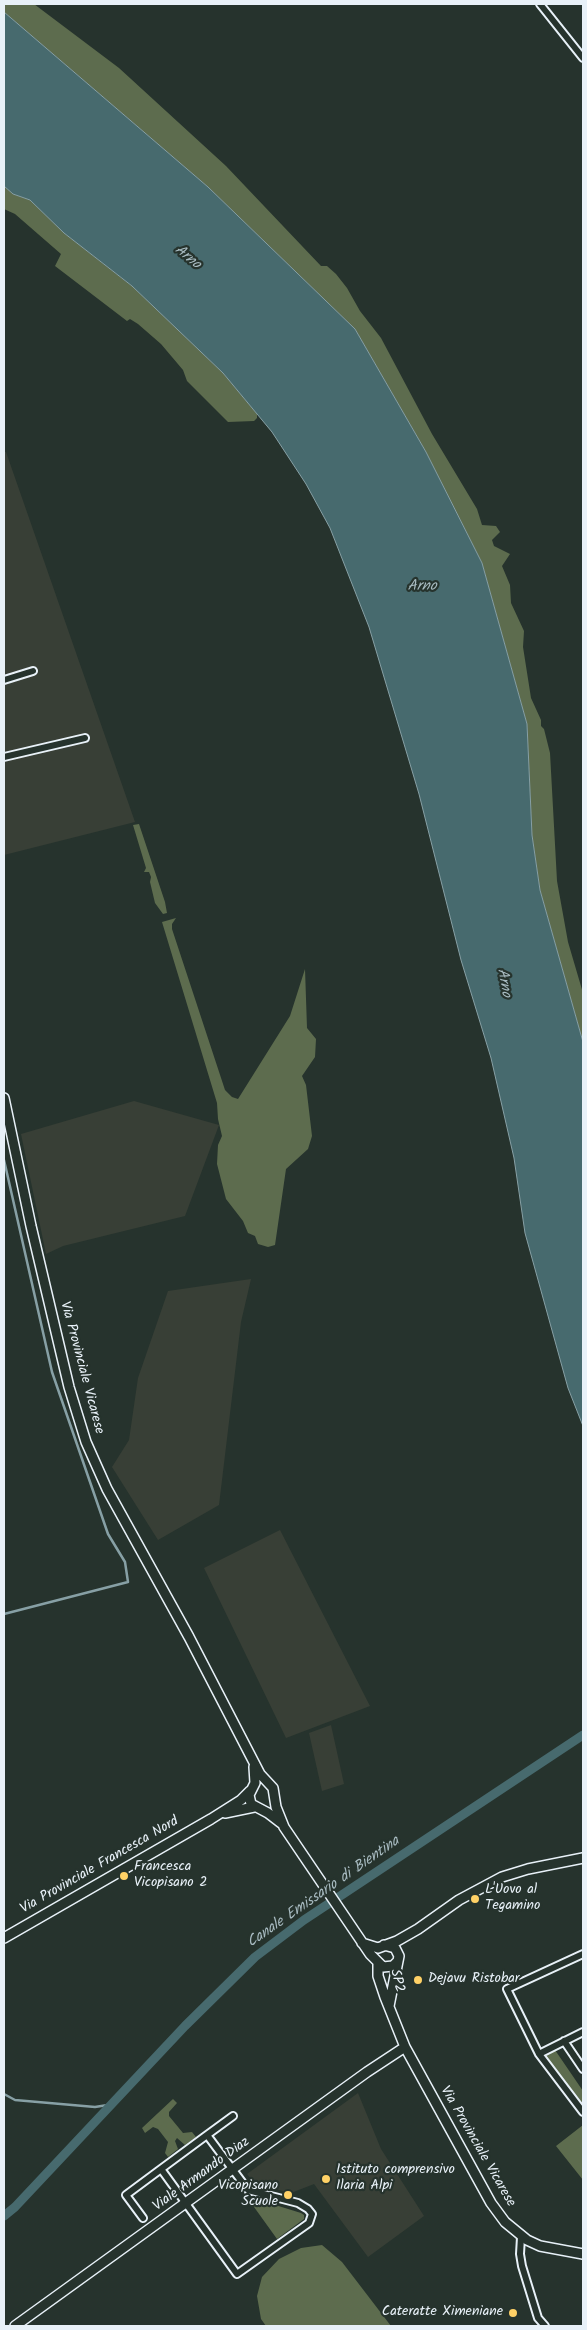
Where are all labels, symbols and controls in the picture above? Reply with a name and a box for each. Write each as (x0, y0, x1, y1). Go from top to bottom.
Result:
water label: Arno (170, 242, 204, 274)
water label: Arno (408, 578, 436, 596)
water label: Arno (492, 967, 514, 999)
street label: Via Provinciale Vicarese (55, 1300, 107, 1436)
street label: Via Provinciale Francesca Nord (18, 1814, 182, 1918)
water label: Canale Emissario di Bientina (244, 1833, 404, 1953)
place label: Francesca Vicopisano 2 (134, 1860, 207, 1892)
marker: Francesca Vicopisano 2 (118, 1870, 130, 1882)
place label: L'Uovo al Tegamino (485, 1883, 540, 1915)
marker: L'Uovo al Tegamino (469, 1893, 481, 1905)
street label: SP2 (385, 1968, 407, 1994)
place label: Dejavu Ristobar (428, 1972, 519, 1988)
marker: Dejavu Ristobar (412, 1974, 424, 1986)
street label: Via Provinciale Vicarese (436, 2084, 518, 2210)
street label: Viale Armando Diaz (151, 2134, 253, 2216)
place label: Istituto comprensivo Ilaria Alpi (336, 2163, 455, 2196)
marker: Istituto comprensivo Ilaria Alpi (320, 2173, 332, 2185)
place label: Vicopisano Scuole (218, 2179, 278, 2212)
marker: Vicopisano Scuole (282, 2189, 294, 2201)
place label: Cateratte Ximeniane (382, 2305, 503, 2321)
marker: Cateratte Ximeniane (507, 2307, 519, 2319)

